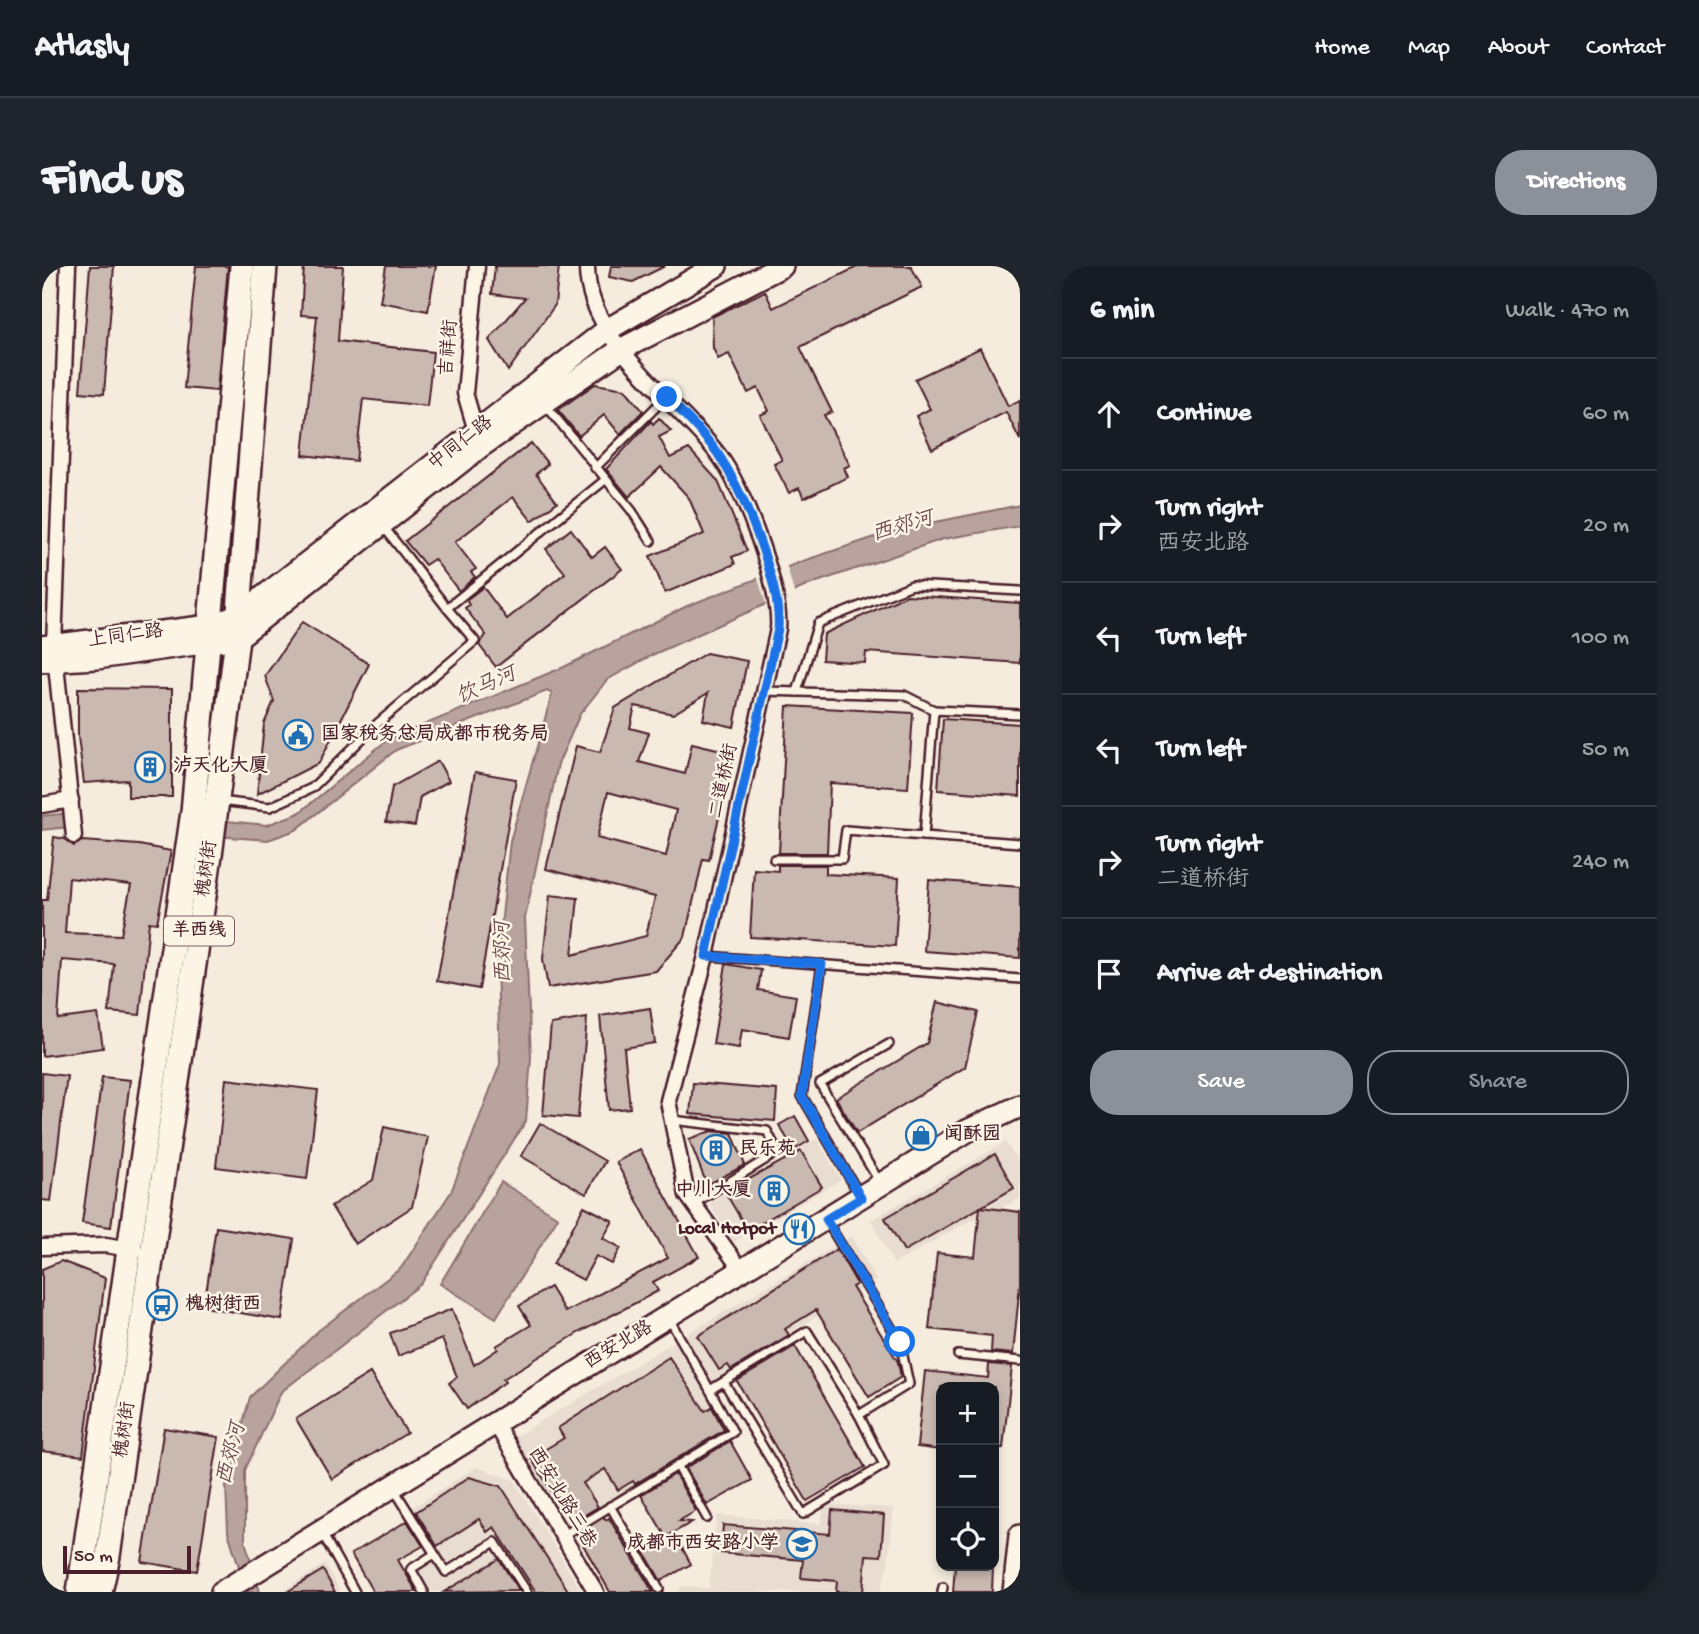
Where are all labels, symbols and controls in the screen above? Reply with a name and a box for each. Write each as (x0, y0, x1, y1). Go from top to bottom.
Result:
text: Atlasly (35, 29, 129, 67)
text: Home (1314, 34, 1370, 63)
text: Map (1408, 34, 1450, 63)
text: About (1488, 34, 1548, 63)
text: Contact (1586, 34, 1664, 63)
button: Directions (1495, 150, 1657, 215)
text: Find us (42, 153, 182, 211)
text: 6 min (1090, 294, 1154, 329)
text: Walk · 470 m (1506, 298, 1629, 325)
street label: 吉祥街 (435, 319, 464, 377)
route end (651, 381, 682, 412)
icon: ahead (1090, 395, 1128, 433)
text: Continue (1157, 399, 1251, 430)
text: 60 m (1583, 401, 1629, 428)
street label: 中同仁路 (423, 411, 498, 476)
text: Turn right (1157, 494, 1261, 525)
water label: 西郊河 (869, 506, 940, 549)
icon: right (1090, 507, 1128, 545)
text: 20 m (1583, 513, 1629, 540)
text: 西安北路 (1157, 531, 1249, 558)
street label: 上同仁路 (87, 619, 165, 654)
icon: left (1090, 619, 1128, 657)
text: Turn left (1157, 623, 1245, 654)
text: 100 m (1572, 625, 1629, 652)
water label: 饮马河 (453, 661, 524, 711)
public building icon: 国家税务总局成都市税务局 (281, 718, 315, 752)
place label: 国家税务总局成都市税务局 (321, 723, 549, 747)
icon: left (1090, 731, 1128, 769)
text: Turn left (1157, 735, 1245, 766)
text: 50 m (1582, 737, 1629, 764)
street label: 二道桥街 (705, 741, 744, 821)
building icon: 泸天化大厦 (133, 750, 167, 784)
place label: 泸天化大厦 (173, 755, 268, 779)
text: Turn right (1157, 830, 1261, 861)
street label: 槐树街 (192, 839, 223, 899)
icon: right (1090, 843, 1128, 881)
text: 240 m (1572, 849, 1629, 876)
text: 二道桥街 (1157, 867, 1249, 894)
road number: 羊西线 (164, 916, 234, 946)
water label: 西郊河 (491, 917, 518, 984)
icon: arrive (1090, 955, 1128, 993)
text: Arrive at destination (1157, 959, 1382, 990)
button: Save (1090, 1050, 1353, 1115)
button: Share (1367, 1050, 1629, 1115)
shop icon: 闻酥园 (904, 1118, 938, 1152)
place label: 闻酥园 (944, 1123, 1001, 1147)
building icon: 民乐苑 (699, 1133, 733, 1167)
place label: 民乐苑 (739, 1138, 796, 1162)
building icon: 中川大厦 (757, 1174, 791, 1208)
place label: 中川大厦 (675, 1179, 751, 1203)
restaurant icon: Local Hotpot (782, 1212, 816, 1246)
place label: Local Hotpot (678, 1218, 778, 1241)
bus stop icon: 槐树街西 (145, 1288, 179, 1322)
place label: 槐树街西 (185, 1293, 261, 1317)
street label: 西安北路 (580, 1316, 658, 1375)
route start (884, 1326, 915, 1357)
map controls (936, 1382, 999, 1571)
button: + (936, 1382, 999, 1445)
street label: 槐树街 (110, 1400, 141, 1460)
water label: 西郊河 (212, 1417, 253, 1488)
street label: 西安北路三巷 (522, 1443, 601, 1553)
button: − (936, 1445, 999, 1508)
button: locate (936, 1508, 999, 1571)
school or university icon: 成都市西安路小学 (785, 1527, 819, 1561)
place label: 成都市西安路小学 (627, 1532, 779, 1556)
scale bar (63, 1543, 191, 1575)
text: 50 m (74, 1546, 113, 1569)

